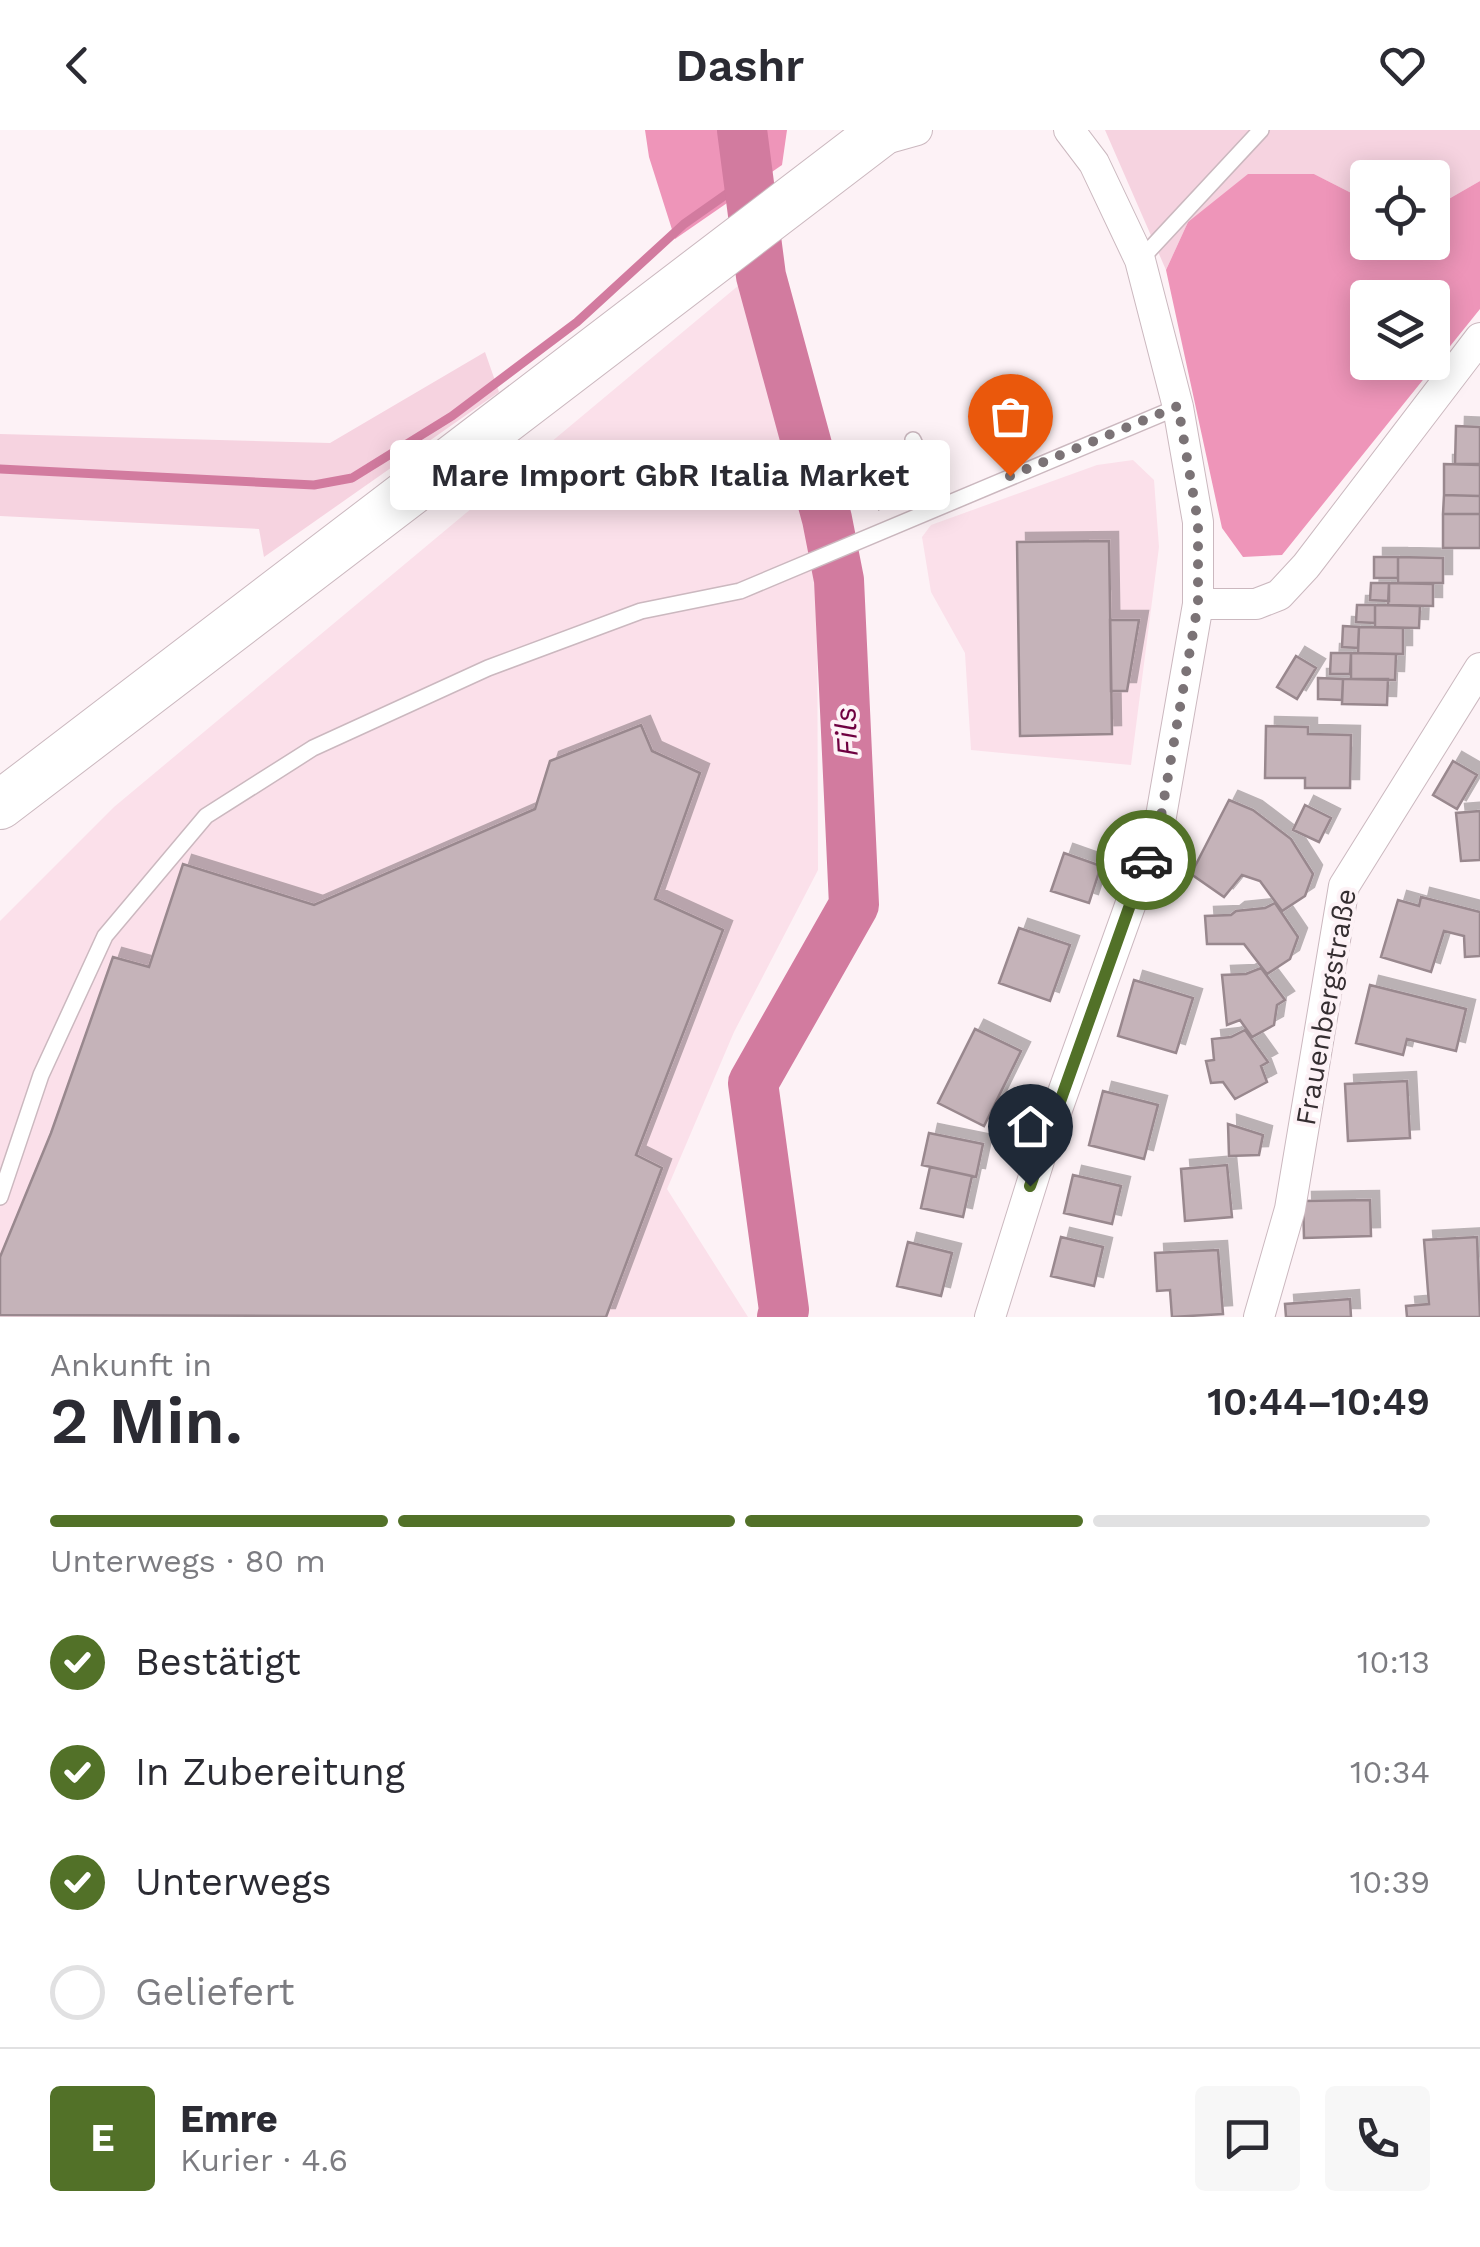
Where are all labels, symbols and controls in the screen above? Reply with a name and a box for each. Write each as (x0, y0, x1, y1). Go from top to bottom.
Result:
icon: back (50, 38, 105, 93)
icon: heart (1375, 38, 1430, 93)
text: Dashr (676, 39, 804, 92)
map controls (1350, 160, 1450, 380)
button: locate (1350, 160, 1450, 260)
button: layers (1350, 280, 1450, 380)
pin (968, 374, 1053, 477)
icon: bag (983, 389, 1038, 444)
callout: Mare Import GbR Italia Market (390, 441, 950, 511)
text: Mare Import GbR Italia Market (431, 456, 909, 494)
water label: Fils (827, 706, 865, 758)
courier (1096, 810, 1196, 910)
icon: car (1119, 833, 1174, 888)
street label: Frauenbergstraße (1289, 886, 1363, 1128)
pin (988, 1084, 1073, 1187)
icon: home (1003, 1099, 1058, 1154)
text: Ankunft in (50, 1346, 212, 1384)
text: 10:44–10:49 (1207, 1380, 1430, 1424)
text: 2 Min. (50, 1383, 243, 1459)
text: Unterwegs · 80 m (50, 1542, 326, 1580)
icon: check (50, 1635, 105, 1690)
text: Bestätigt (135, 1640, 301, 1684)
text: 10:13 (1357, 1643, 1430, 1681)
icon: check (50, 1745, 105, 1800)
text: In Zubereitung (135, 1750, 405, 1794)
text: 10:34 (1350, 1753, 1430, 1791)
icon: check (50, 1855, 105, 1910)
text: Unterwegs (135, 1860, 332, 1904)
text: 10:39 (1350, 1863, 1430, 1901)
text: Geliefert (135, 1970, 295, 2014)
button: chat (1195, 2086, 1300, 2191)
button: phone (1325, 2086, 1430, 2191)
text: Emre (180, 2097, 278, 2141)
text: E (91, 2116, 114, 2160)
text: Kurier · 4.6 (180, 2141, 348, 2179)

